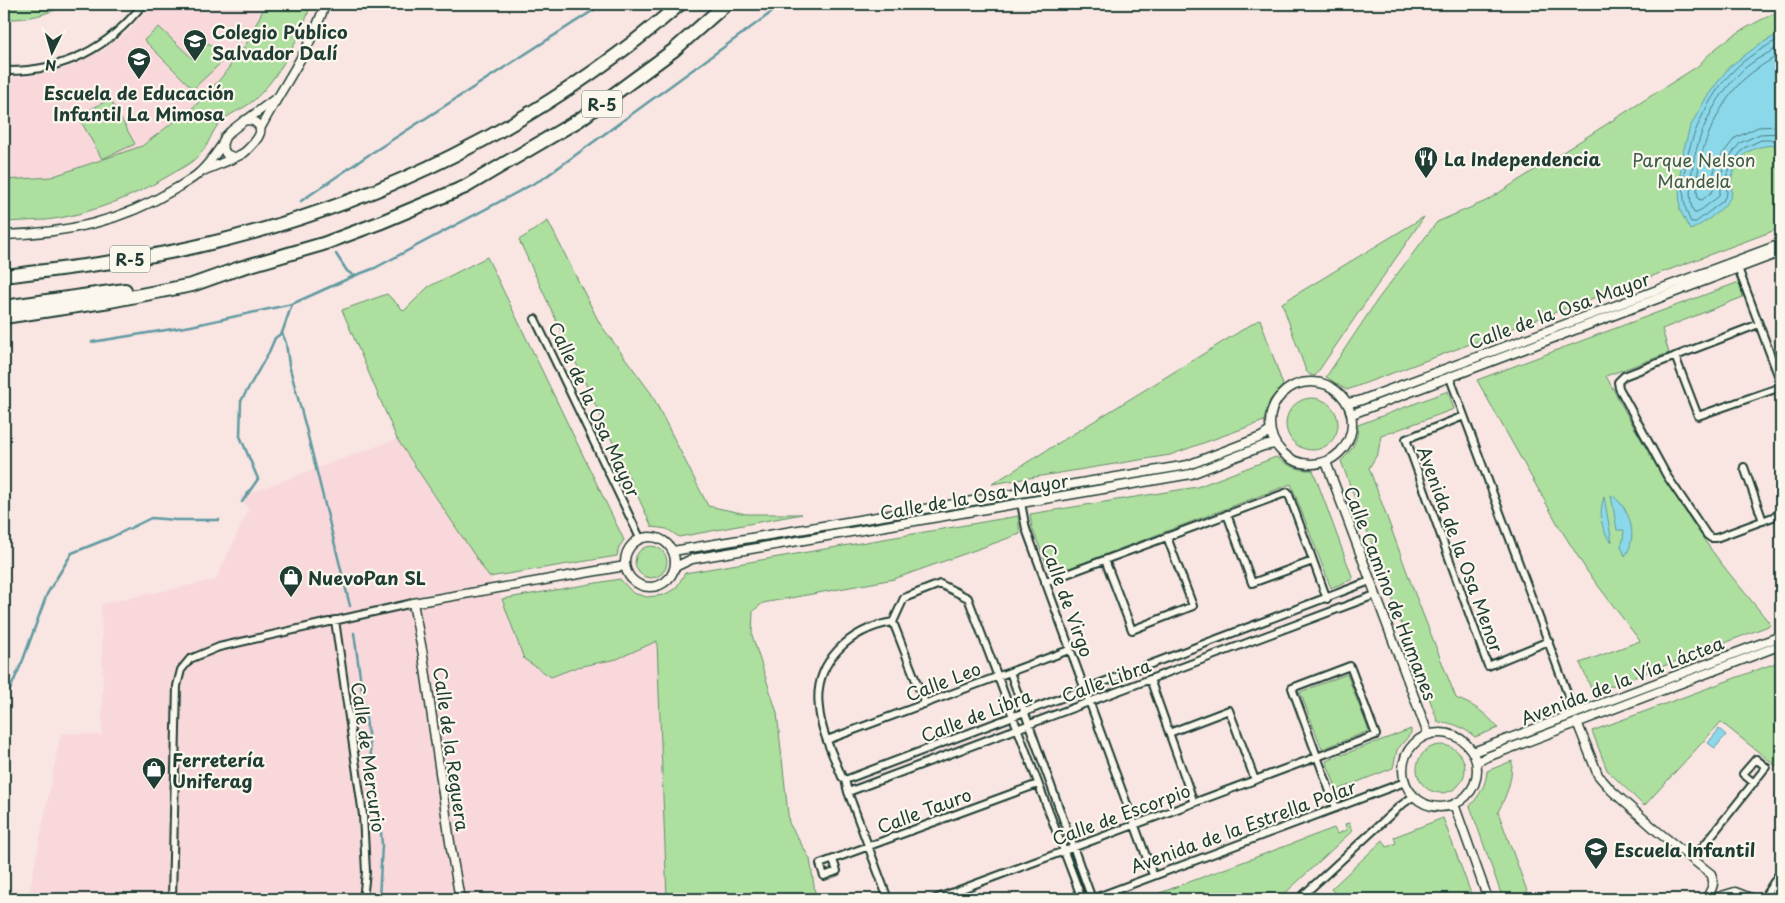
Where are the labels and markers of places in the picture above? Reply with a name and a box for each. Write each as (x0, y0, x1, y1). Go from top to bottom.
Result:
place label: Colegio Público Salvador Dalí (212, 18, 348, 66)
school or university icon: Colegio Público Salvador Dalí (182, 28, 208, 62)
school or university icon: Escuela de Educación Infantil La Mimosa (126, 46, 152, 80)
place label: Escuela de Educación Infantil La Mimosa (44, 79, 234, 127)
restaurant icon: La Independencia (1413, 145, 1439, 179)
place label: La Independencia (1444, 145, 1601, 172)
shop icon: NuevoPan SL (278, 564, 304, 598)
place label: NuevoPan SL (308, 564, 426, 591)
place label: Ferretería Uniferag (172, 746, 265, 794)
shop icon: Ferretería Uniferag (141, 756, 167, 790)
school or university icon: Escuela Infantil (1583, 836, 1609, 870)
place label: Escuela Infantil (1614, 836, 1755, 863)

